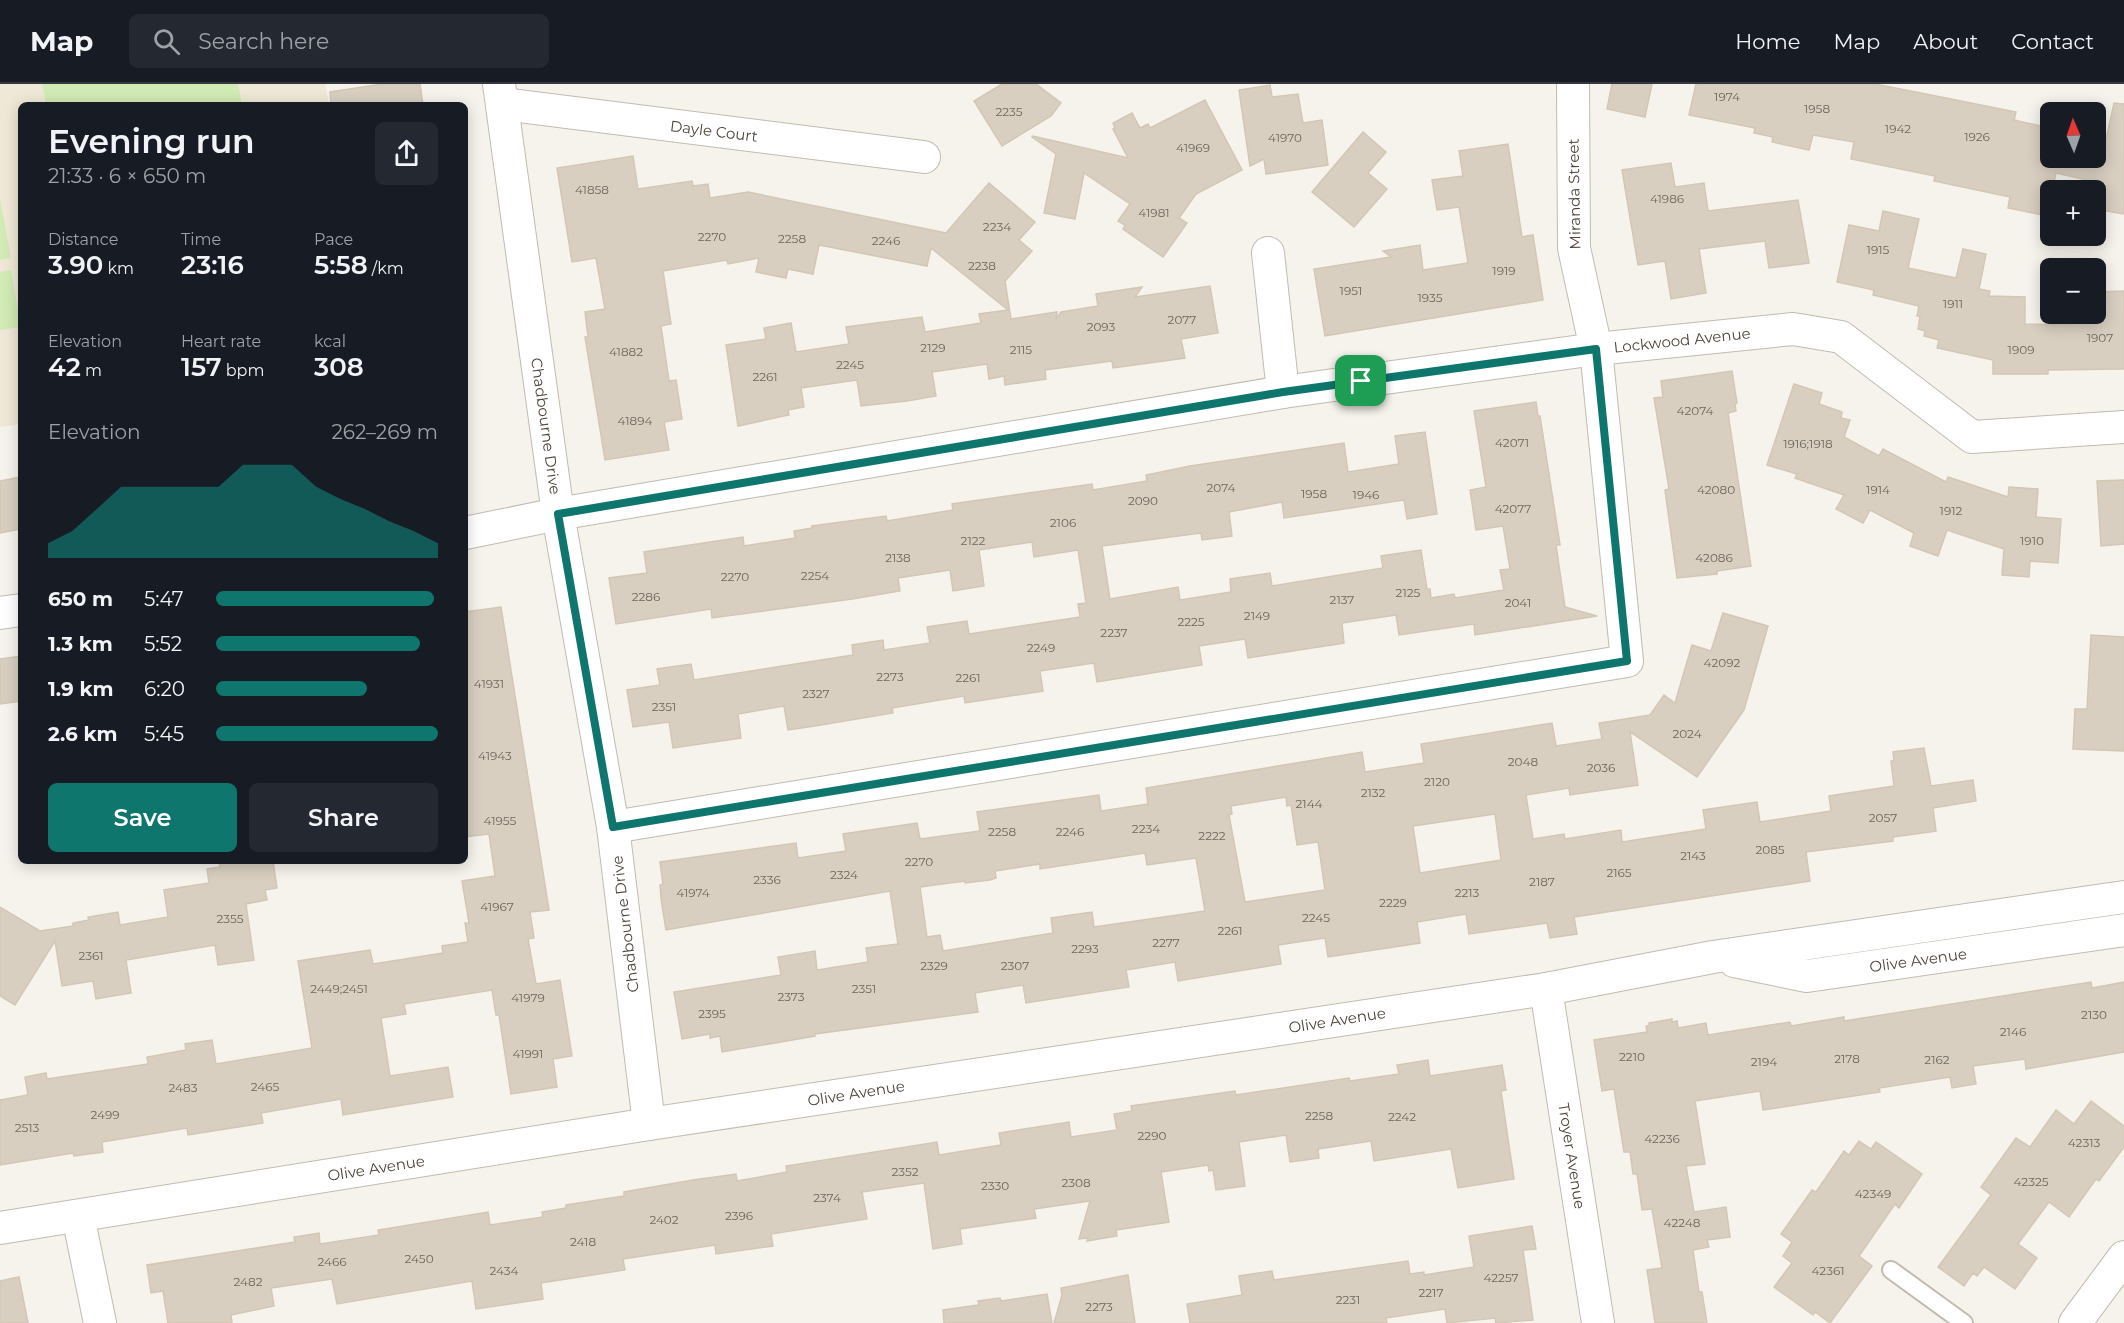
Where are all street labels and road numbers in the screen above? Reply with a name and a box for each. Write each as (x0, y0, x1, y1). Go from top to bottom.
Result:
street label: Dayle Court (669, 116, 759, 146)
street label: Miranda Street (1564, 138, 1584, 250)
street label: Lockwood Avenue (1613, 323, 1751, 357)
street label: Chadbourne Drive (527, 356, 565, 496)
street label: Chadbourne Drive (607, 854, 643, 994)
street label: Olive Avenue (1868, 944, 1968, 976)
street label: Olive Avenue (1287, 1003, 1387, 1037)
street label: Olive Avenue (806, 1076, 906, 1110)
street label: Troyer Avenue (1554, 1102, 1590, 1210)
street label: Olive Avenue (326, 1151, 426, 1185)

